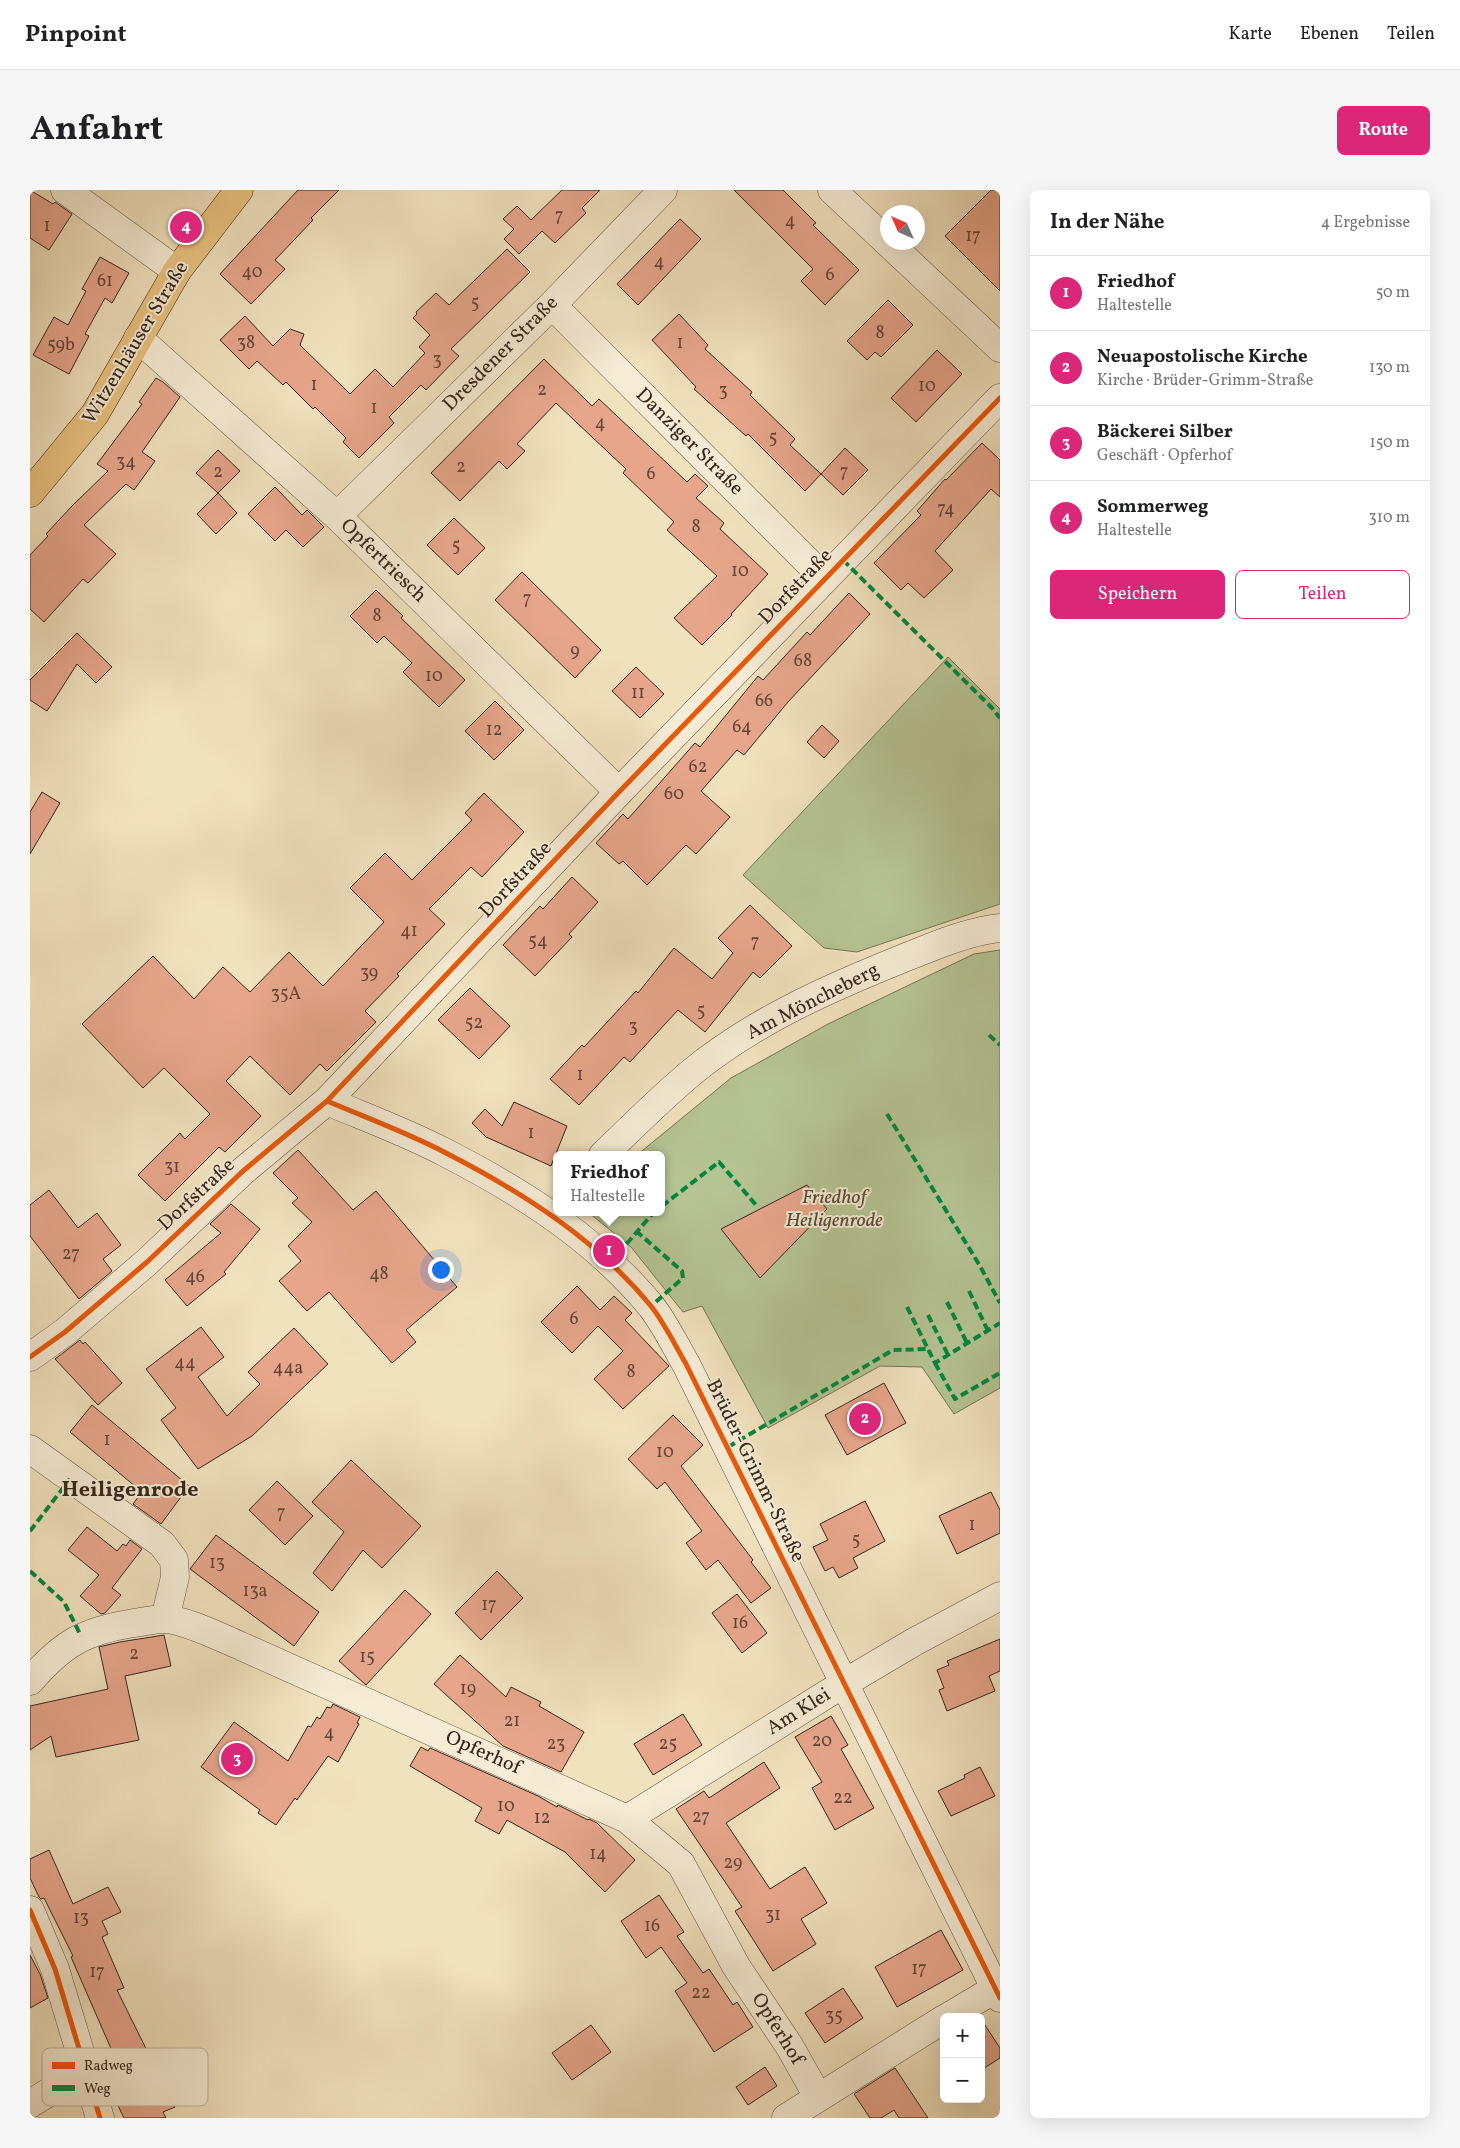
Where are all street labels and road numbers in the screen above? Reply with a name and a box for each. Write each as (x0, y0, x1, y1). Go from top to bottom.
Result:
street label: Witzenhäuser Straße (76, 256, 196, 430)
street label: Dresdener Straße (437, 290, 565, 418)
street label: Danziger Straße (629, 382, 749, 502)
street label: Opfertriesch (333, 513, 433, 610)
street label: Dorfstraße (753, 543, 839, 631)
street label: Dorfstraße (473, 835, 559, 925)
street label: Am Möncheberg (742, 957, 884, 1047)
street label: Dorfstraße (152, 1152, 242, 1238)
street label: Brüder-Grimm-Straße (698, 1375, 812, 1567)
street label: Am Klei (762, 1681, 836, 1743)
street label: Opferhof (441, 1724, 527, 1783)
street label: Opferhof (744, 1988, 811, 2072)

